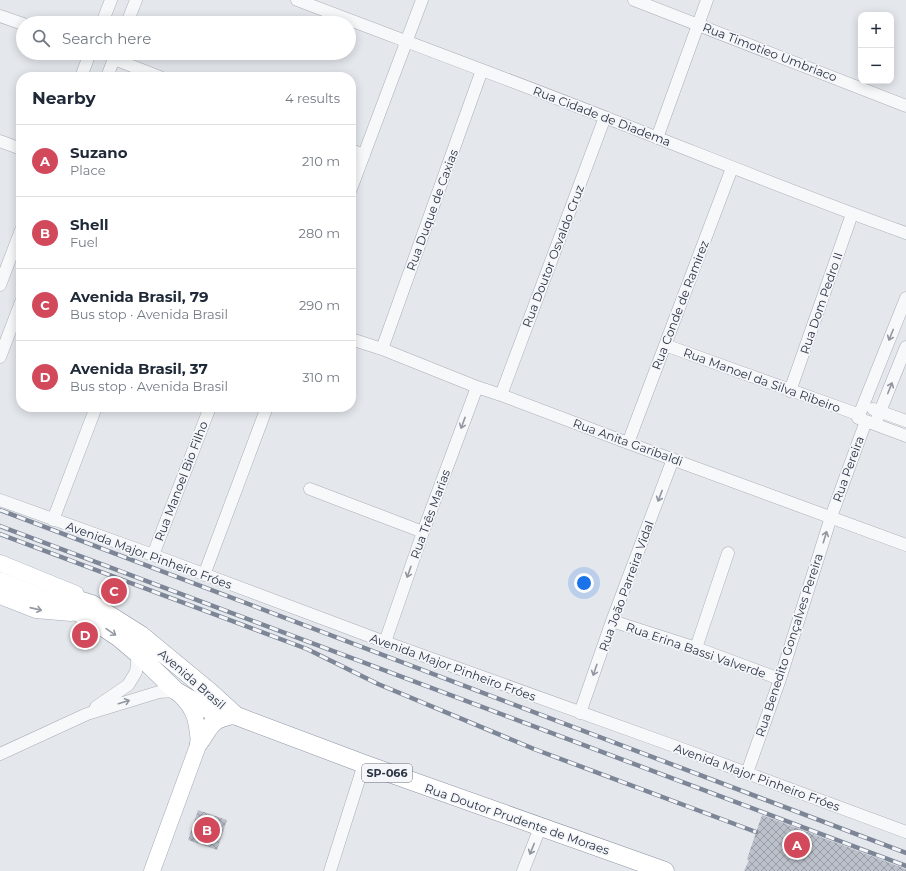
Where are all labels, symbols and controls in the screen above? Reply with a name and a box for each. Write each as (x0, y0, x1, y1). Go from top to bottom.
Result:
map controls (858, 12, 894, 84)
button: + (858, 12, 894, 48)
search box (16, 16, 356, 60)
street label: Rua Timotieo Umbriaco (701, 19, 839, 85)
icon: search (30, 27, 52, 49)
text: Search here (62, 29, 151, 48)
button: − (858, 48, 894, 84)
street label: Rua Cidade de Diadema (531, 83, 673, 149)
text: Nearby (32, 88, 96, 108)
text: 4 results (285, 90, 340, 106)
text: Suzano (70, 143, 128, 162)
street label: Rua Duque de Caxias (403, 147, 461, 273)
text: A (40, 153, 50, 169)
text: 210 m (302, 153, 340, 169)
text: Place (70, 162, 106, 178)
street label: Rua Doutor Osvaldo Cruz (519, 183, 587, 329)
text: Shell (70, 215, 109, 234)
text: B (40, 225, 50, 241)
text: 280 m (299, 225, 340, 241)
text: Fuel (70, 234, 98, 250)
street label: Rua Conde de Ramirez (648, 238, 712, 372)
street label: Rua Dom Pedro II (797, 250, 845, 356)
text: Avenida Brasil, 79 (70, 287, 209, 306)
text: C (40, 297, 50, 313)
text: 290 m (299, 297, 340, 313)
text: Bus stop · Avenida Brasil (70, 306, 228, 322)
one-way arrow (887, 328, 895, 340)
street label: Rua Manoel da Silva Ribeiro (681, 345, 843, 415)
text: Avenida Brasil, 37 (70, 359, 208, 378)
text: D (40, 369, 50, 385)
text: 310 m (302, 369, 340, 385)
text: Bus stop · Avenida Brasil (70, 378, 228, 394)
one-way arrow (886, 382, 894, 394)
street label: Rua Anita Garibaldi (571, 415, 685, 469)
one-way arrow (459, 417, 467, 429)
street label: Rua Manoel Bio Filho (151, 419, 211, 543)
street label: Rua Pereira (829, 434, 867, 504)
street label: Rua Três Marias (407, 467, 453, 561)
one-way arrow (655, 489, 663, 501)
street label: Avenida Major Pinheiro Fróes (64, 518, 234, 592)
street label: Rua João Parreira Vidal (595, 519, 657, 653)
one-way arrow (822, 531, 829, 544)
street label: Rua Benedito Gonçalves Pereira (752, 551, 826, 739)
one-way arrow (405, 565, 412, 578)
your location (574, 573, 594, 593)
pin: C (101, 576, 127, 606)
one-way arrow (30, 606, 43, 614)
street label: Rua Erina Bassi Valverde (624, 619, 768, 681)
pin: D (72, 620, 98, 650)
one-way arrow (105, 628, 116, 636)
street label: Avenida Major Pinheiro Fróes (368, 630, 538, 704)
street label: Avenida Brasil (155, 646, 229, 712)
one-way arrow (590, 664, 598, 676)
one-way arrow (118, 698, 131, 705)
street label: Avenida Major Pinheiro Fróes (672, 740, 842, 814)
road number: SP-066 (362, 764, 412, 782)
street label: Rua Doutor Prudente de Moraes (423, 780, 611, 858)
pin: B (194, 815, 220, 845)
pin: A (784, 830, 810, 860)
one-way arrow (527, 843, 535, 855)

